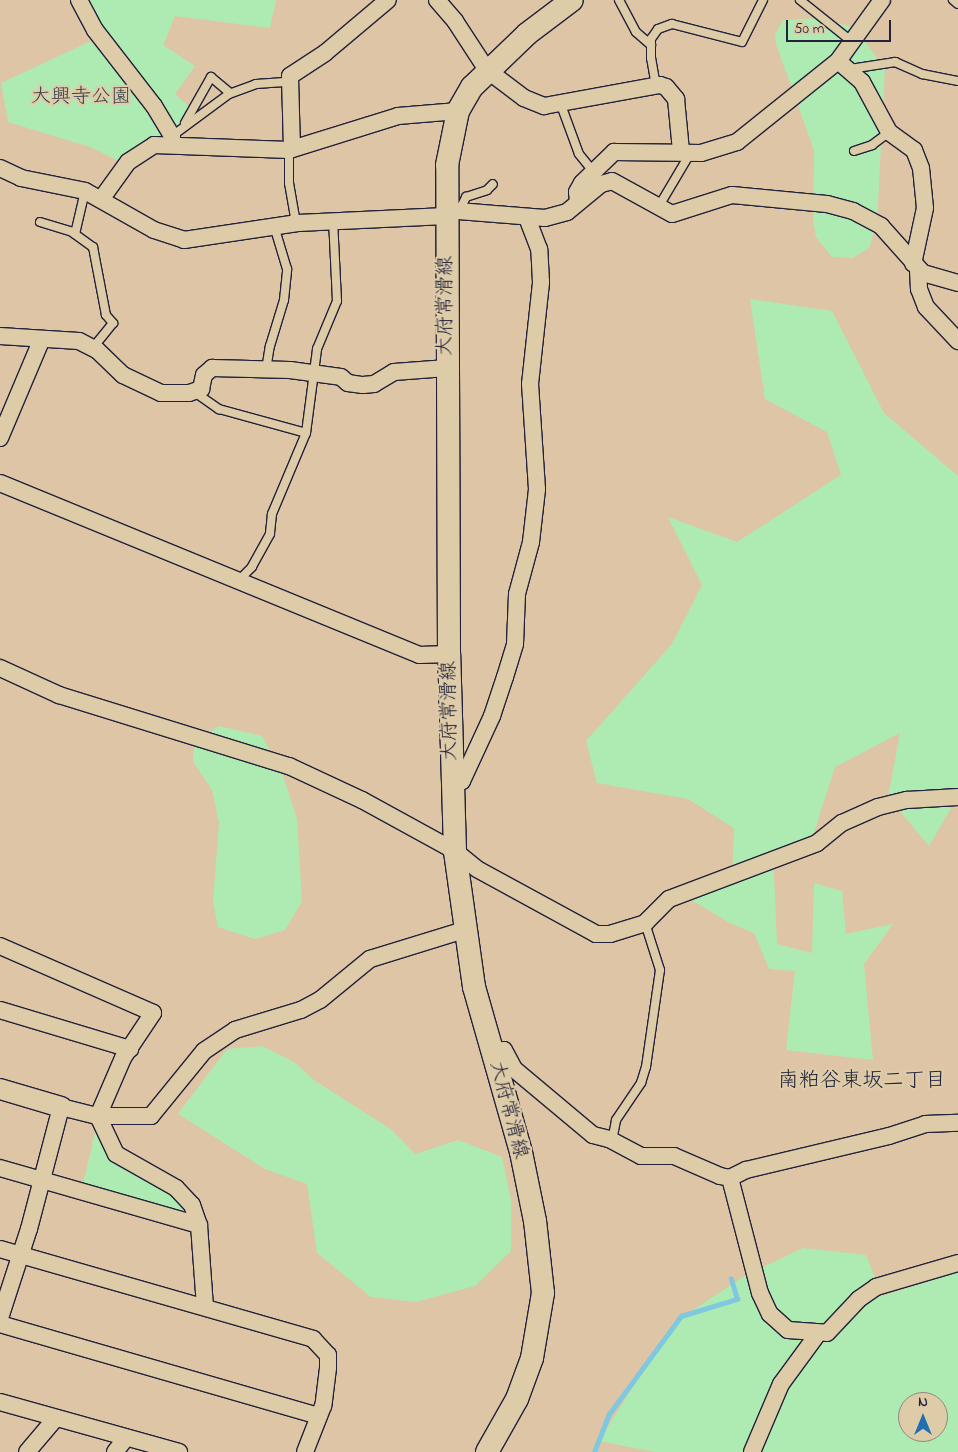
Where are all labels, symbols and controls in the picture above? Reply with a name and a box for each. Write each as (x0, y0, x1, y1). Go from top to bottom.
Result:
scale bar (788, 10, 893, 42)
text: 50 m (794, 18, 824, 40)
park label: 大興寺公園 (31, 85, 131, 109)
street label: 大府常滑線 (434, 256, 458, 356)
street label: 大府常滑線 (437, 661, 463, 761)
street label: 大府常滑線 (483, 1059, 533, 1161)
district label: 南粕谷東坂二丁目 (778, 1068, 946, 1094)
north arrow (898, 1392, 948, 1442)
text: N (918, 1392, 928, 1413)

